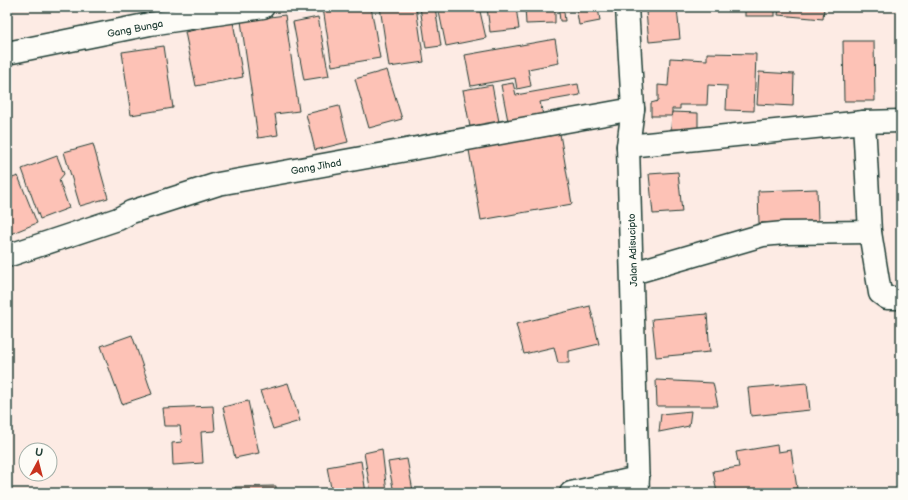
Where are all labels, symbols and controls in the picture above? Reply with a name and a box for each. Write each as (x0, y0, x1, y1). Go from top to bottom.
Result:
street label: Gang Bunga (106, 18, 165, 40)
street label: Gang Jihad (290, 157, 343, 177)
street label: Jalan Adisucipto (626, 213, 640, 287)
north arrow (18, 442, 58, 482)
text: U (34, 446, 44, 460)

